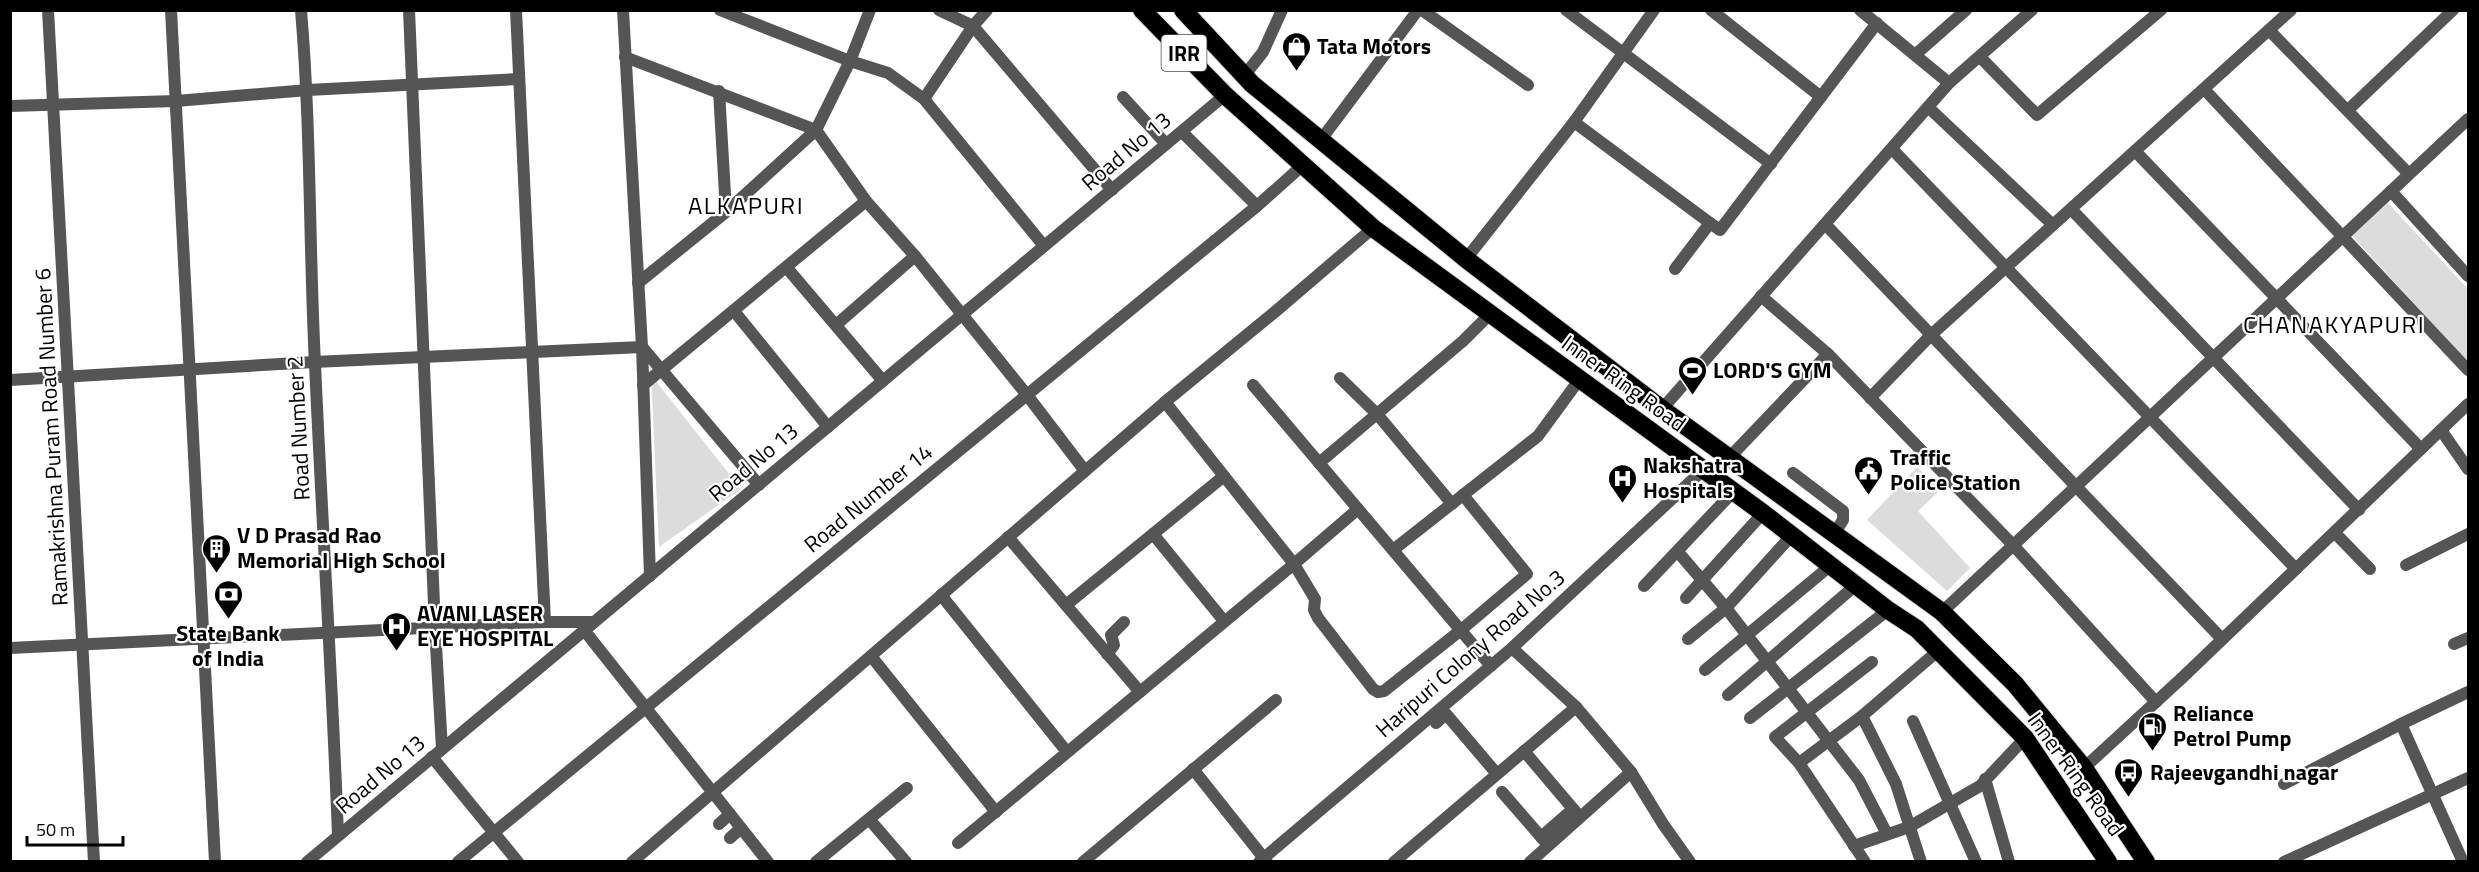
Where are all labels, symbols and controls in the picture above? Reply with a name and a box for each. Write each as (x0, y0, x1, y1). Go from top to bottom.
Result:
place label: Tata Motors (1317, 29, 1431, 63)
shop icon: Tata Motors (1280, 30, 1312, 72)
road number: IRR (1162, 35, 1206, 71)
street label: Road No 13 (1074, 103, 1178, 199)
district label: ALKAPURI (688, 187, 804, 223)
street label: Ramakrishna Puram Road Number 6 (25, 267, 77, 607)
district label: CHANAKYAPURI (2243, 306, 2425, 342)
street label: Inner Ring Road (1555, 326, 1693, 440)
place label: LORD'S GYM (1713, 353, 1832, 387)
sports icon: LORD'S GYM (1676, 354, 1708, 396)
street label: Road Number 2 (277, 355, 319, 501)
street label: Road No 13 (701, 414, 805, 510)
street label: Road Number 14 (796, 435, 940, 561)
place label: Traffic Police Station (1890, 440, 2021, 499)
place label: Nakshatra Hospitals (1643, 448, 1742, 507)
public building icon: Traffic Police Station (1853, 454, 1885, 496)
hospital icon: Nakshatra Hospitals (1606, 462, 1638, 504)
place label: V D Prasad Rao Memorial High School (237, 518, 446, 577)
building icon: V D Prasad Rao Memorial High School (200, 532, 232, 574)
street label: Haripuri Colony Road No.3 (1368, 561, 1572, 745)
bank icon: State Bank of India (212, 578, 244, 620)
place label: AVANI LASER EYE HOSPITAL (417, 596, 554, 655)
hospital icon: AVANI LASER EYE HOSPITAL (380, 610, 412, 652)
place label: State Bank of India (176, 616, 280, 675)
place label: Reliance Petrol Pump (2173, 696, 2291, 755)
street label: Inner Ring Road (2019, 705, 2133, 843)
fuel station icon: Reliance Petrol Pump (2136, 710, 2168, 752)
street label: Road No 13 (328, 726, 432, 822)
place label: Rajeevgandhi nagar (2150, 755, 2338, 789)
bus stop icon: Rajeevgandhi nagar (2113, 756, 2145, 798)
scale bar (27, 809, 123, 847)
text: 50 m (36, 816, 75, 843)

